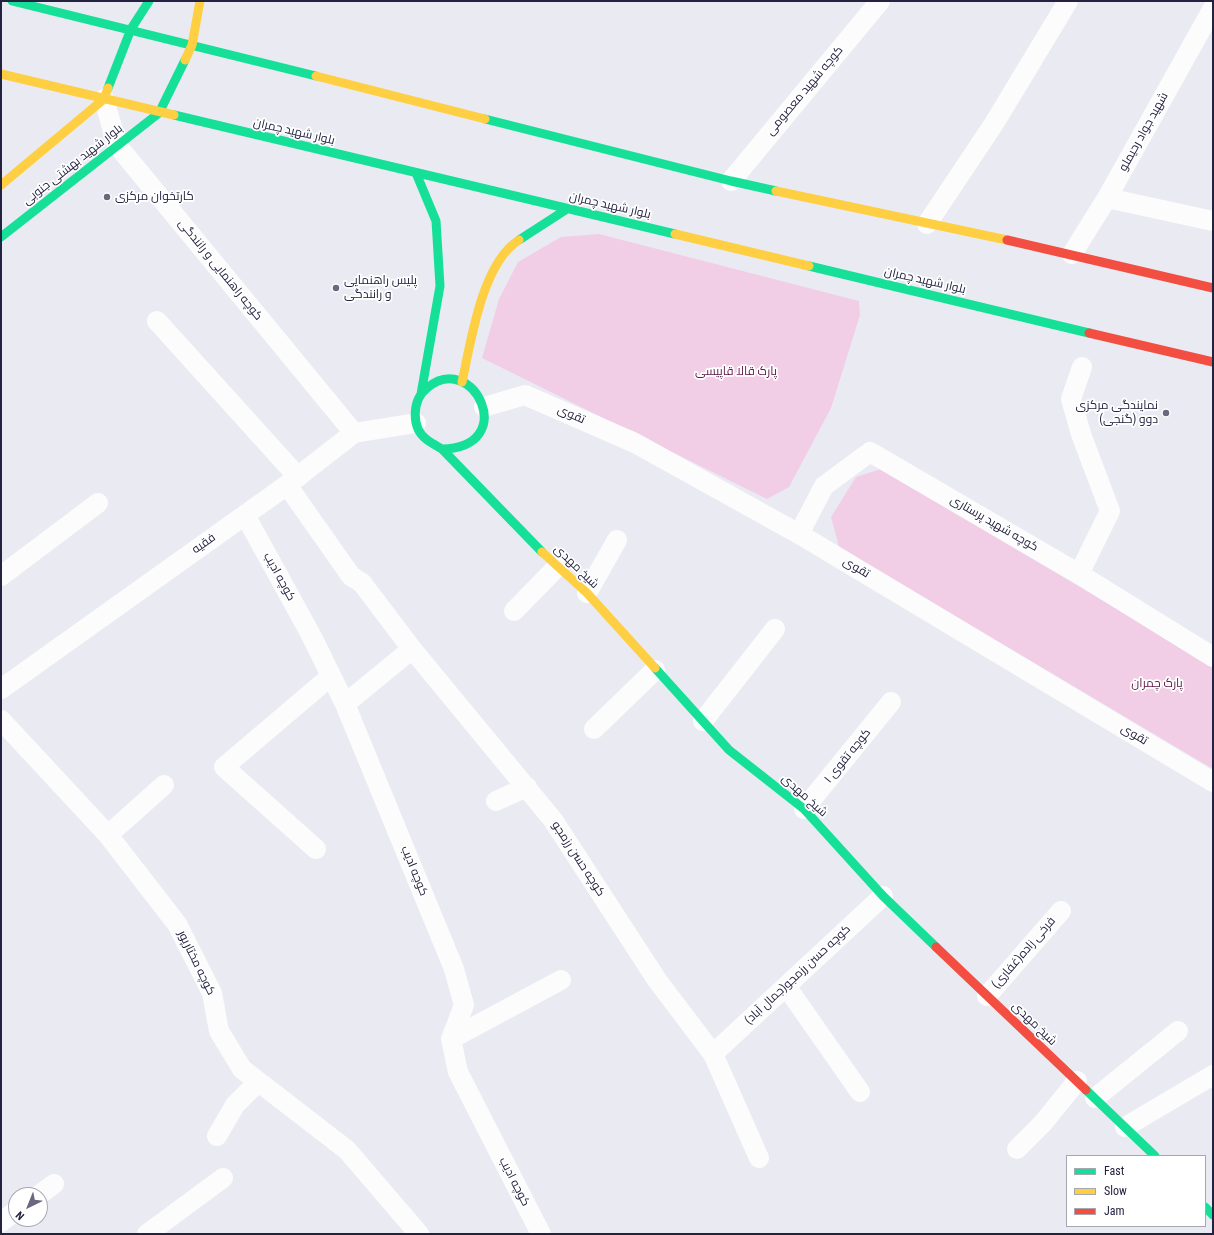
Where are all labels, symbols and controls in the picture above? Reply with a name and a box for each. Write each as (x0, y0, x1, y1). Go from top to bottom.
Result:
street label: کوچه شهید معصومی (763, 43, 847, 139)
street label: شهید جواد رحیملو (1116, 90, 1172, 174)
street label: بلوار شهید چمران (252, 116, 336, 148)
street label: بلوار شهید بهشتی جنوبی (20, 122, 126, 208)
place label: کارتخوان مرکزی (115, 190, 194, 204)
street label: بلوار شهید چمران (568, 190, 652, 222)
marker: کارتخوان مرکزی (102, 192, 112, 202)
street label: کوچه راهنمایی و رانندگی (175, 217, 265, 323)
street label: بلوار شهید چمران (883, 265, 967, 297)
place label: پلیس راهنمایی و رانندگی (344, 274, 417, 302)
marker: پلیس راهنمایی و رانندگی (331, 283, 341, 293)
park label: پارک قالا قاپیسی (695, 365, 777, 379)
place label: نمایندگی مرکزی دوو (گنجی) (1075, 399, 1158, 427)
street label: تقوی (555, 403, 587, 427)
marker: نمایندگی مرکزی دوو (گنجی) (1161, 408, 1171, 418)
street label: کوچه شهید پرستاری (948, 493, 1040, 555)
street label: فقیه (189, 531, 219, 557)
street label: شیخ مهدی (551, 542, 601, 592)
street label: کوچه ادیب (260, 550, 298, 604)
street label: تقوی (840, 554, 872, 582)
park label: پارک چمران (1131, 677, 1183, 691)
street label: تقوی (1118, 721, 1150, 749)
street label: کوچه تقوی ۱ (822, 726, 874, 786)
street label: شیخ مهدی (778, 772, 830, 820)
street label: کوچه حسن رزمجو (548, 819, 608, 899)
street label: کوچه ادیب (397, 844, 431, 898)
street label: فرخی زاده(غفاری) (989, 914, 1059, 992)
street label: کوچه حسن رزمجو(جمال آباد) (742, 922, 854, 1028)
street label: کوچه مختارپور (174, 928, 218, 998)
street label: شیخ مهدی (1009, 999, 1059, 1049)
street label: کوچه ادیب (496, 1155, 532, 1209)
legend (1066, 1155, 1206, 1227)
text: Fast (1104, 1164, 1124, 1178)
text: Slow (1104, 1184, 1127, 1198)
north arrow (8, 1187, 48, 1227)
text: Jam (1104, 1204, 1125, 1218)
text: N (13, 1208, 27, 1222)

